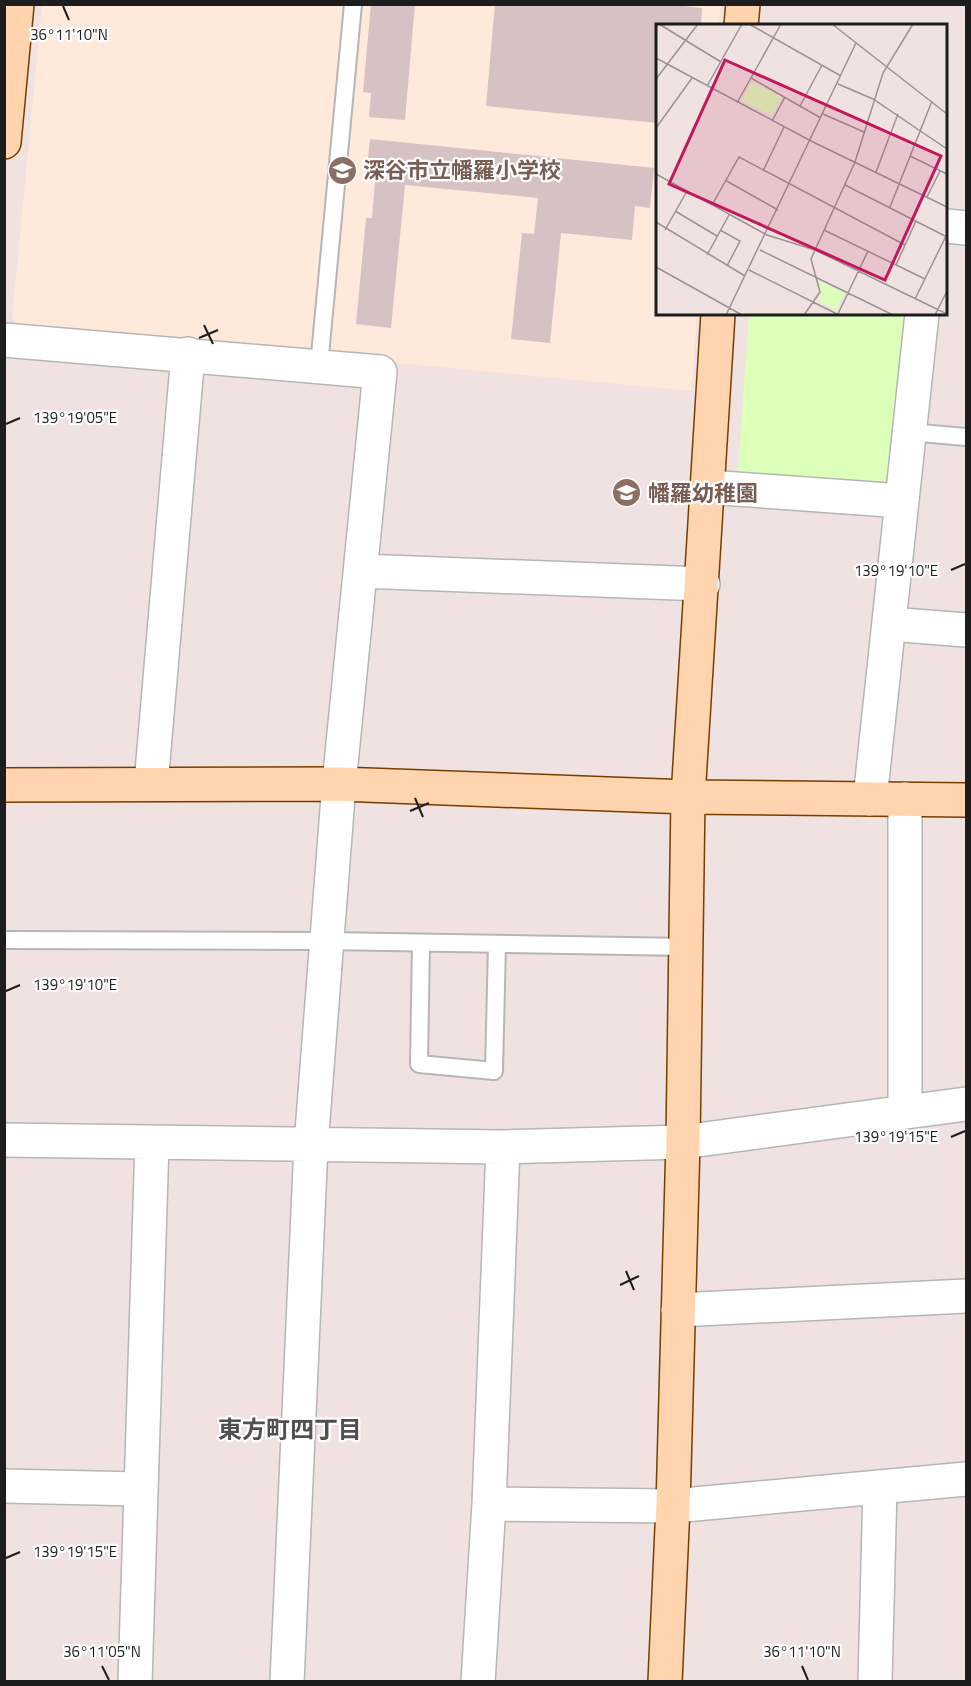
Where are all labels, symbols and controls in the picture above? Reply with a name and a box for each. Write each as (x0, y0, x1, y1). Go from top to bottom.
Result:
text: 36°11'10"N (30, 23, 108, 46)
inset map (656, 24, 947, 315)
place label: 深谷市立幡羅小学校 (363, 153, 561, 187)
school or university icon: 深谷市立幡羅小学校 (326, 154, 358, 186)
text: 139°19'05"E (33, 406, 117, 429)
place label: 幡羅幼稚園 (648, 476, 758, 510)
school or university icon: 幡羅幼稚園 (611, 477, 643, 509)
text: 139°19'10"E (854, 559, 938, 582)
text: 139°19'10"E (33, 973, 117, 996)
text: 139°19'15"E (854, 1125, 938, 1148)
district label: 東方町四丁目 (218, 1411, 362, 1447)
text: 139°19'15"E (33, 1540, 117, 1563)
text: 36°11'05"N (63, 1640, 141, 1663)
text: 36°11'10"N (763, 1640, 841, 1663)

